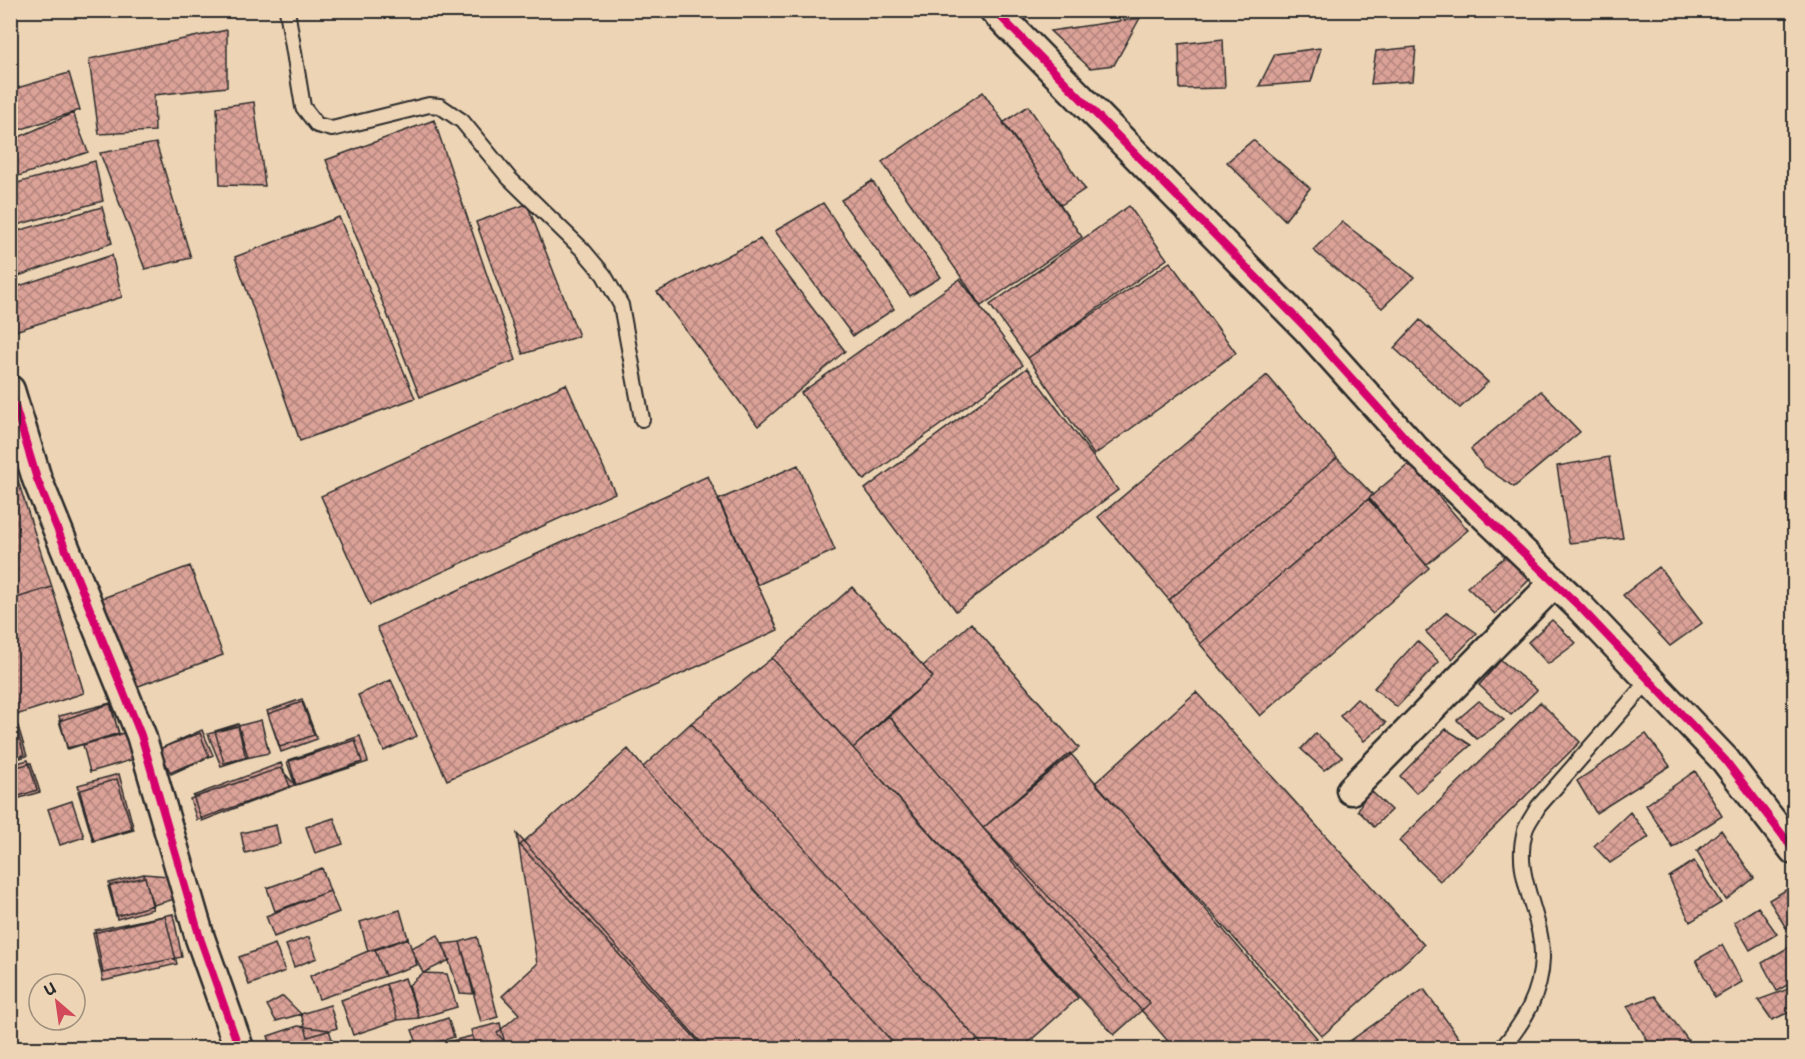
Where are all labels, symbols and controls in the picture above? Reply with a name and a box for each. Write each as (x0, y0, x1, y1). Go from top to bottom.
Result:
north arrow (27, 972, 87, 1032)
text: U (39, 977, 60, 1000)

